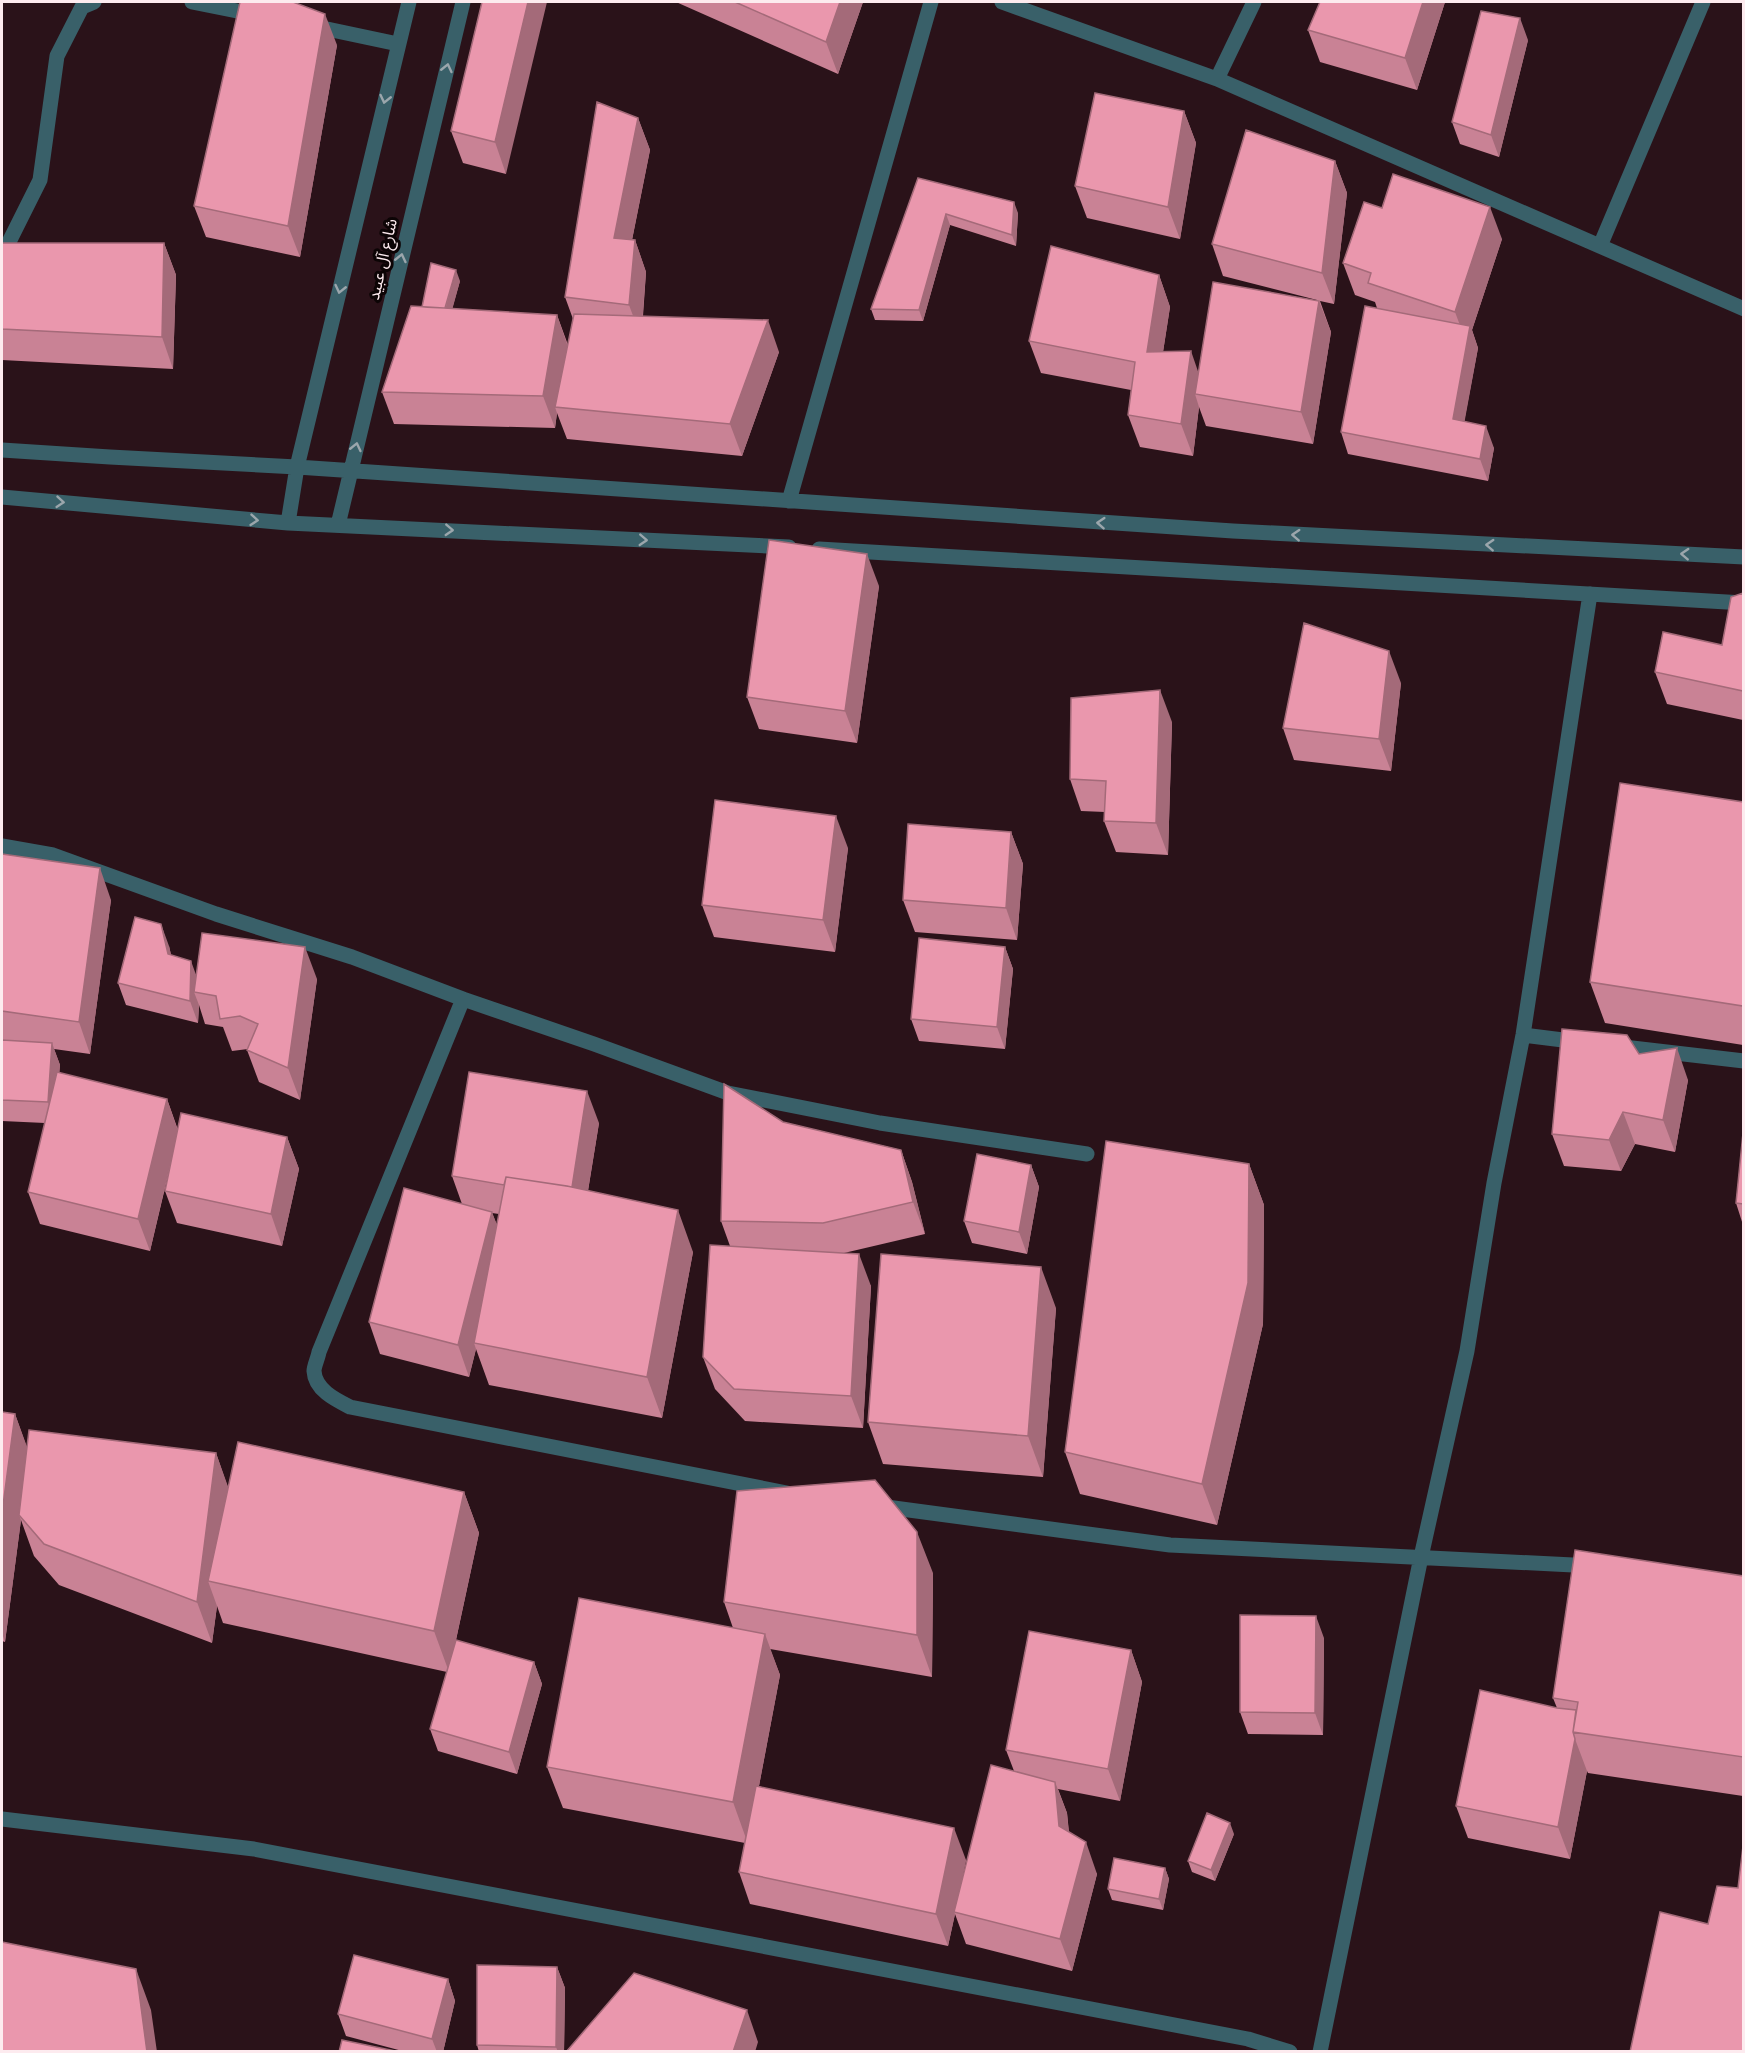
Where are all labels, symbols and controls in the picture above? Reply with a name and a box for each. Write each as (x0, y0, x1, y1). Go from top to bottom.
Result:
one-way arrow (439, 63, 452, 73)
one-way arrow (380, 94, 393, 104)
street label: شارع آل عبيد (365, 217, 404, 302)
one-way arrow (394, 253, 407, 263)
one-way arrow (334, 284, 347, 294)
one-way arrow (348, 443, 361, 453)
one-way arrow (55, 495, 64, 508)
one-way arrow (249, 513, 259, 526)
one-way arrow (1096, 516, 1105, 529)
one-way arrow (444, 524, 453, 537)
one-way arrow (1291, 528, 1300, 541)
one-way arrow (639, 533, 648, 546)
one-way arrow (1486, 538, 1495, 551)
one-way arrow (1681, 548, 1690, 561)

